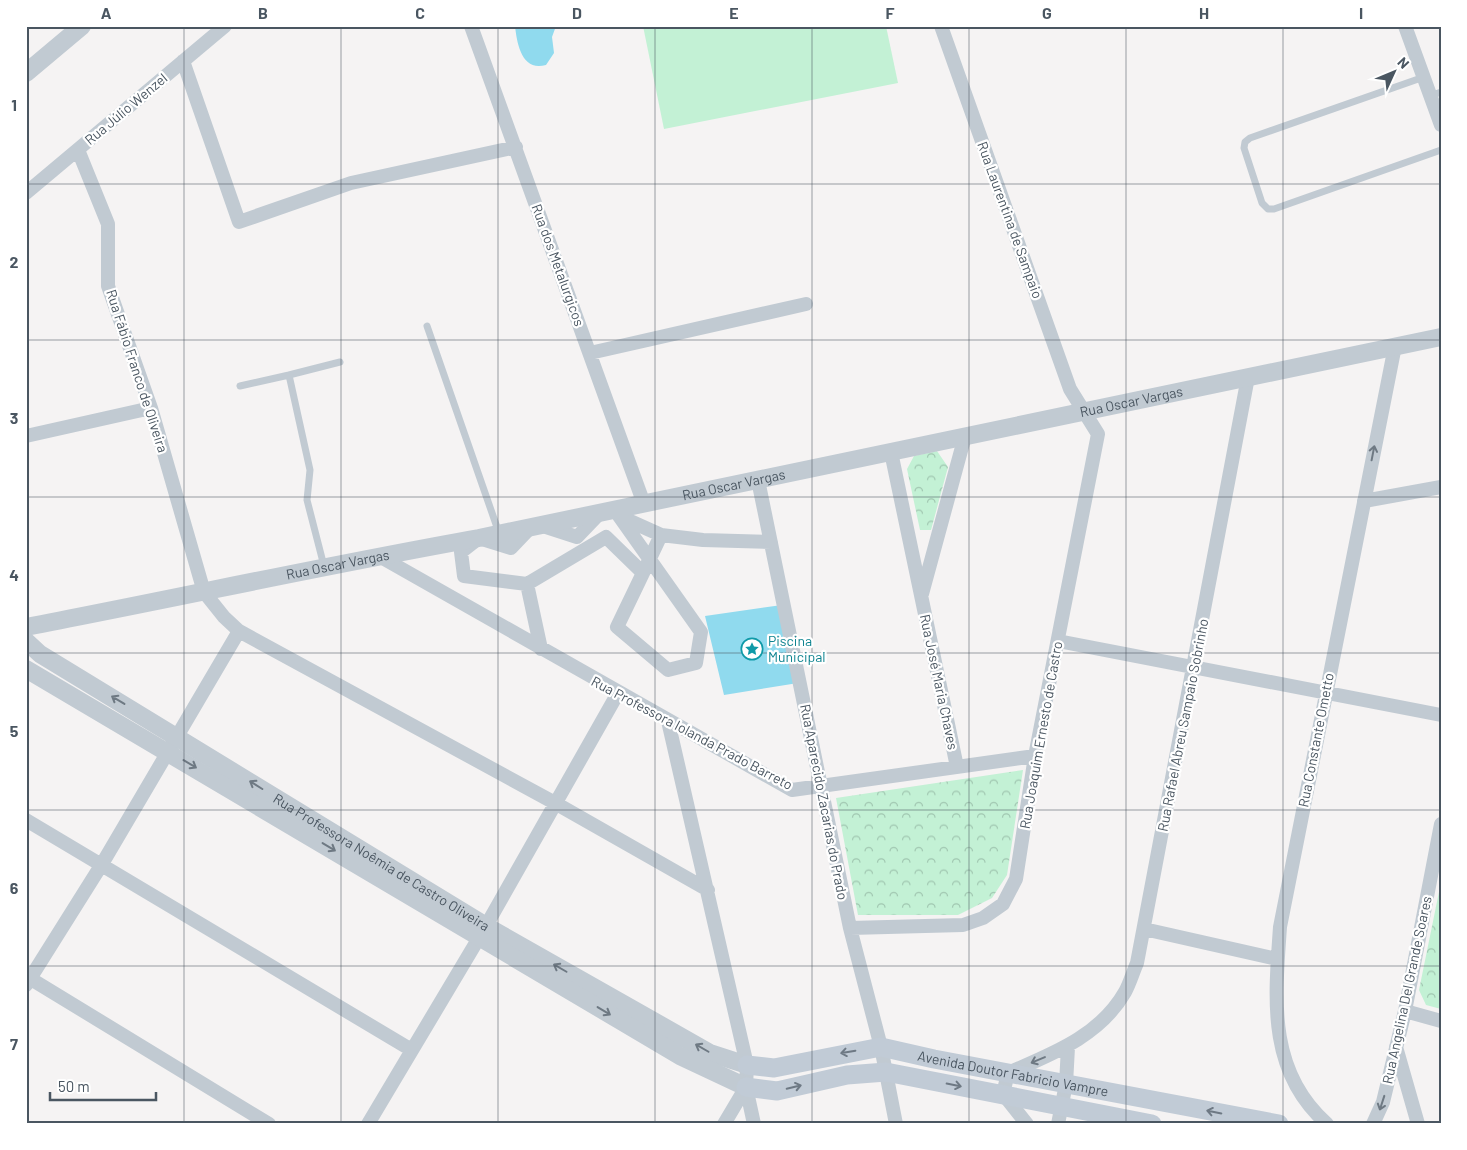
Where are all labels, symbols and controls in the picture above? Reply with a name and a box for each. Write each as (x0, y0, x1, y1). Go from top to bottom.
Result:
text: A (101, 3, 112, 22)
text: B (258, 3, 268, 22)
text: C (415, 3, 425, 22)
text: D (572, 3, 582, 22)
text: E (729, 3, 739, 22)
text: F (886, 3, 895, 22)
text: G (1042, 3, 1052, 22)
text: H (1199, 3, 1209, 22)
text: I (1359, 3, 1363, 22)
north arrow (1370, 48, 1420, 98)
text: N (1394, 53, 1413, 72)
street label: Rua Júlio Wenzel (81, 69, 170, 148)
text: 1 (11, 95, 17, 114)
street label: Rua Laurentina de Sampaio (974, 139, 1047, 301)
street label: Rua dos Metalurgicos (528, 201, 589, 328)
text: 2 (10, 252, 19, 271)
street label: Rua Fábio Franco de Oliveira (103, 287, 172, 455)
street label: Rua Oscar Vargas (1078, 382, 1185, 420)
text: 3 (10, 408, 18, 427)
one-way arrow (1369, 445, 1379, 461)
street label: Rua Oscar Vargas (681, 465, 787, 503)
street label: Rua Oscar Vargas (285, 546, 391, 583)
text: 4 (9, 565, 19, 584)
street label: Rua José Maria Chaves (917, 613, 962, 751)
street label: Rua Rafael Abreu Sampaio Sobrinho (1154, 617, 1212, 833)
place label: Piscina Municipal (768, 632, 826, 665)
place icon: Piscina Municipal (740, 637, 764, 661)
street label: Rua Joaquim Ernesto de Castro (1016, 640, 1065, 830)
street label: Rua Constante Ometto (1294, 671, 1337, 809)
street label: Rua Professora Iolanda Prado Barreto (589, 672, 796, 793)
one-way arrow (111, 695, 125, 705)
street label: Rua Aparecido Zacarias do Prado (797, 702, 852, 901)
text: 5 (10, 721, 19, 740)
one-way arrow (182, 759, 196, 769)
one-way arrow (250, 779, 264, 789)
street label: Rua Professora Noêmia de Castro Oliveira (270, 789, 493, 934)
one-way arrow (322, 842, 336, 852)
text: 6 (10, 878, 19, 897)
street label: Rua Angelina Del Grande Soares (1378, 894, 1435, 1085)
one-way arrow (553, 963, 568, 973)
one-way arrow (597, 1006, 611, 1016)
text: 7 (10, 1034, 18, 1053)
one-way arrow (694, 1043, 709, 1053)
street label: Avenida Doutor Fabricio Vampre (916, 1047, 1110, 1100)
one-way arrow (840, 1048, 856, 1058)
one-way arrow (1031, 1056, 1046, 1066)
scale bar (50, 1070, 156, 1102)
text: 50 m (58, 1077, 90, 1095)
one-way arrow (946, 1080, 962, 1090)
one-way arrow (786, 1082, 802, 1091)
one-way arrow (1377, 1094, 1386, 1110)
one-way arrow (1206, 1106, 1222, 1116)

